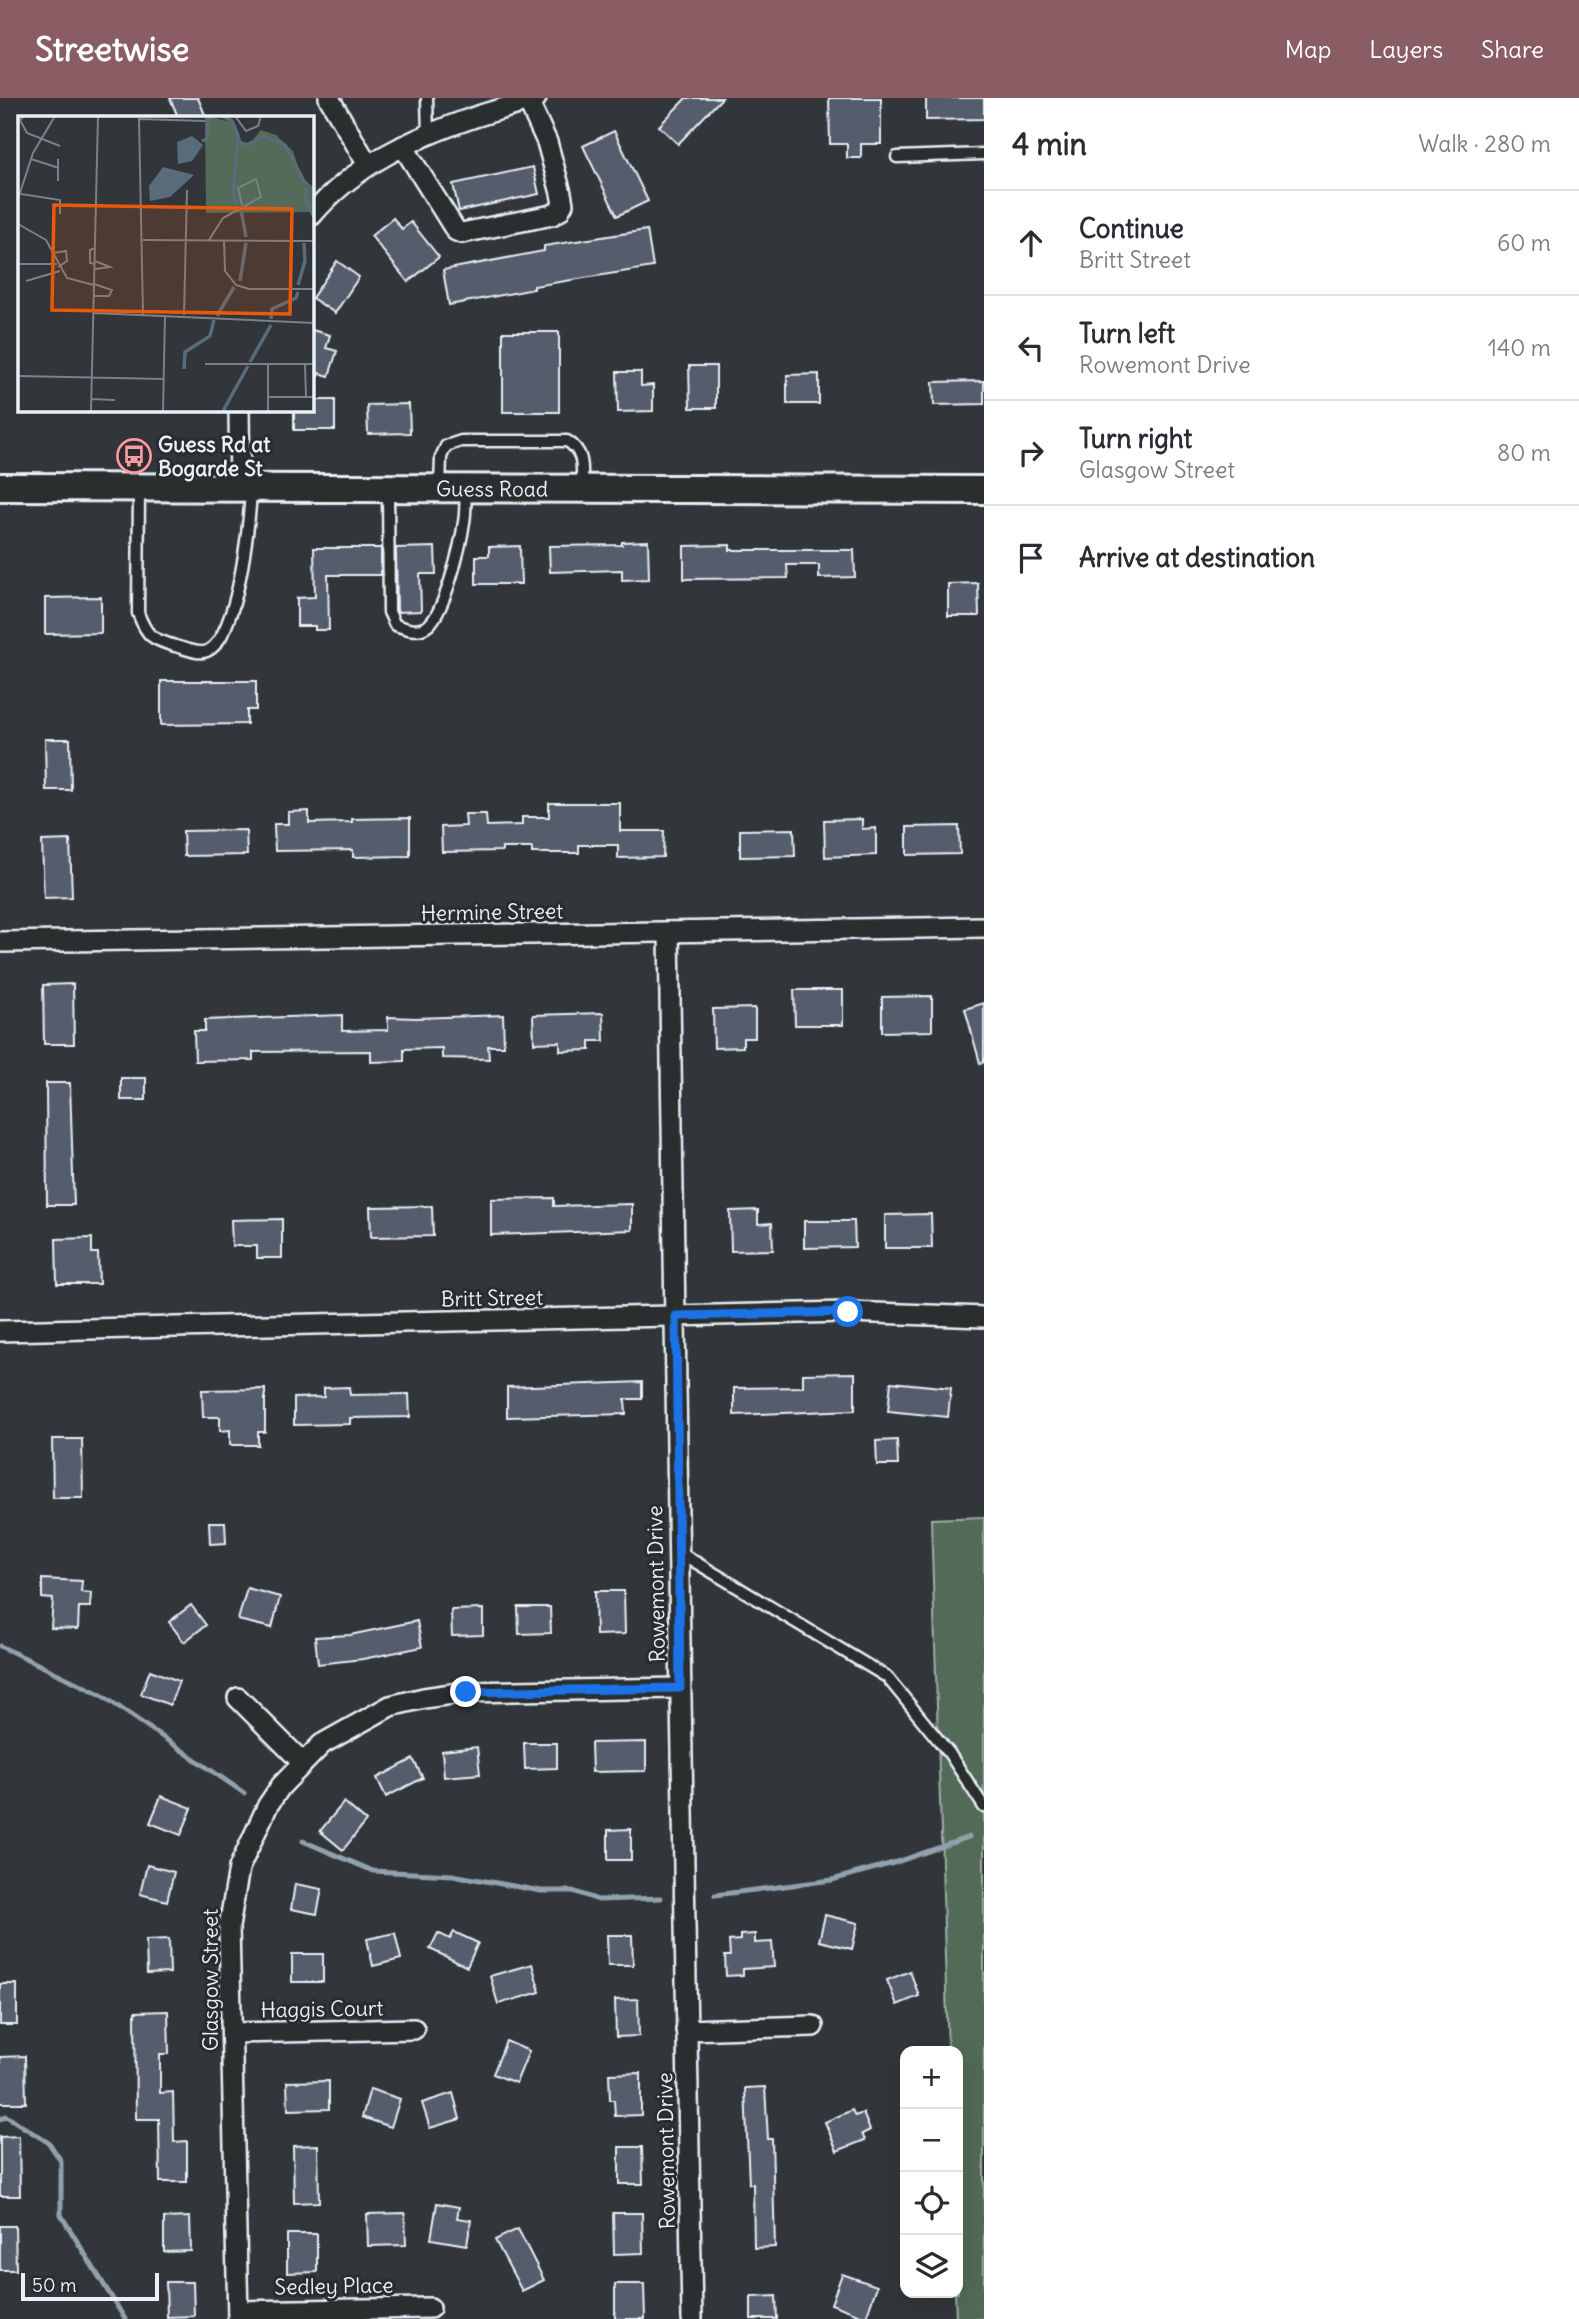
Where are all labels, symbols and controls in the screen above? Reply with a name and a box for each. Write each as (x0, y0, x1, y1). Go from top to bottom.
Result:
text: Streetwise (35, 28, 189, 70)
text: Map (1285, 34, 1331, 64)
text: Layers (1369, 34, 1443, 64)
text: Share (1481, 34, 1544, 64)
inset map (18, 116, 313, 411)
text: 4 min (1012, 125, 1087, 163)
text: Walk · 280 m (1418, 129, 1551, 158)
text: Continue (1079, 212, 1184, 245)
icon: ahead (1012, 224, 1050, 262)
text: 60 m (1497, 228, 1551, 257)
text: Britt Street (1079, 245, 1191, 274)
text: Turn left (1079, 317, 1175, 350)
icon: left (1012, 329, 1050, 367)
text: 140 m (1488, 333, 1551, 362)
text: Rowemont Drive (1079, 350, 1251, 379)
text: Turn right (1079, 422, 1192, 455)
place label: Guess Rd at Bogarde St (158, 431, 271, 482)
icon: right (1012, 434, 1050, 472)
bus stop icon: Guess Rd at Bogarde St (115, 437, 153, 475)
text: 80 m (1497, 438, 1551, 467)
text: Glasgow Street (1079, 455, 1235, 484)
street label: Guess Road (436, 475, 548, 502)
icon: arrive (1012, 539, 1050, 577)
text: Arrive at destination (1079, 541, 1315, 574)
street label: Hermine Street (421, 897, 563, 927)
street label: Britt Street (441, 1284, 543, 1312)
route start (832, 1296, 863, 1327)
street label: Rowemont Drive (641, 1505, 671, 1663)
route end (450, 1676, 481, 1707)
street label: Glasgow Street (197, 1909, 224, 2051)
street label: Haggis Court (260, 1994, 384, 2024)
map controls (900, 2046, 963, 2298)
button: + (900, 2046, 963, 2109)
street label: Rowemont Drive (651, 2072, 681, 2230)
button: − (900, 2109, 963, 2172)
button: locate (900, 2172, 963, 2235)
button: layers (900, 2235, 963, 2298)
scale bar (21, 2270, 159, 2302)
street label: Sedley Place (274, 2271, 394, 2301)
text: 50 m (32, 2273, 77, 2297)

